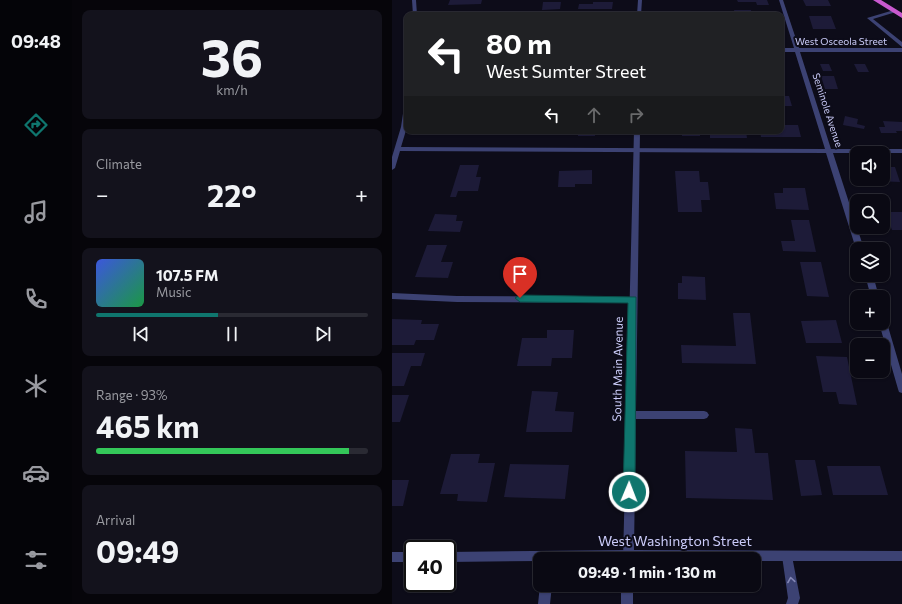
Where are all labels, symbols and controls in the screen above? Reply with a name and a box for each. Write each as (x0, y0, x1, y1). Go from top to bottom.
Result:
text: 36 (201, 24, 263, 88)
text: 80 m (486, 26, 552, 60)
icon: left (420, 28, 472, 80)
text: 09:48 (11, 30, 61, 52)
street label: West Osceola Street (795, 35, 887, 47)
text: West Sumter Street (486, 60, 646, 82)
street label: Seminole Avenue (810, 71, 846, 149)
text: km/h (216, 82, 248, 98)
icon: left (541, 104, 563, 126)
icon: ahead (583, 104, 605, 126)
icon: right (625, 104, 647, 126)
icon: directions (22, 111, 50, 139)
map controls (850, 146, 890, 378)
button: sound (850, 146, 890, 186)
text: Climate (96, 156, 142, 172)
text: 22° (207, 176, 257, 213)
text: − (96, 181, 109, 208)
text: + (355, 181, 368, 208)
button: search (850, 194, 890, 234)
icon: music (22, 198, 50, 226)
button: layers (850, 242, 890, 282)
pin (503, 257, 537, 298)
icon: arrive (509, 263, 531, 285)
text: 107.5 FM (156, 266, 218, 284)
text: Music (156, 284, 191, 300)
icon: phone (22, 285, 50, 313)
button: + (850, 290, 890, 330)
street label: South Main Avenue (609, 316, 625, 422)
icon: previous (130, 323, 152, 345)
icon: pause (221, 323, 243, 345)
icon: next (312, 323, 334, 345)
button: − (850, 338, 890, 378)
icon: climate (22, 372, 50, 400)
text: Range · 93% (96, 387, 167, 403)
text: 465 km (96, 407, 200, 444)
icon: car (22, 459, 50, 487)
position arrow (608, 471, 650, 513)
text: Arrival (96, 512, 135, 528)
text: 09:49 (96, 532, 179, 569)
street label: West Washington Street (598, 532, 752, 549)
speed limit sign: 40 (404, 540, 456, 592)
icon: filters (22, 546, 50, 574)
text: 09:49 · 1 min · 130 m (578, 563, 716, 581)
one-way arrow (787, 577, 796, 583)

